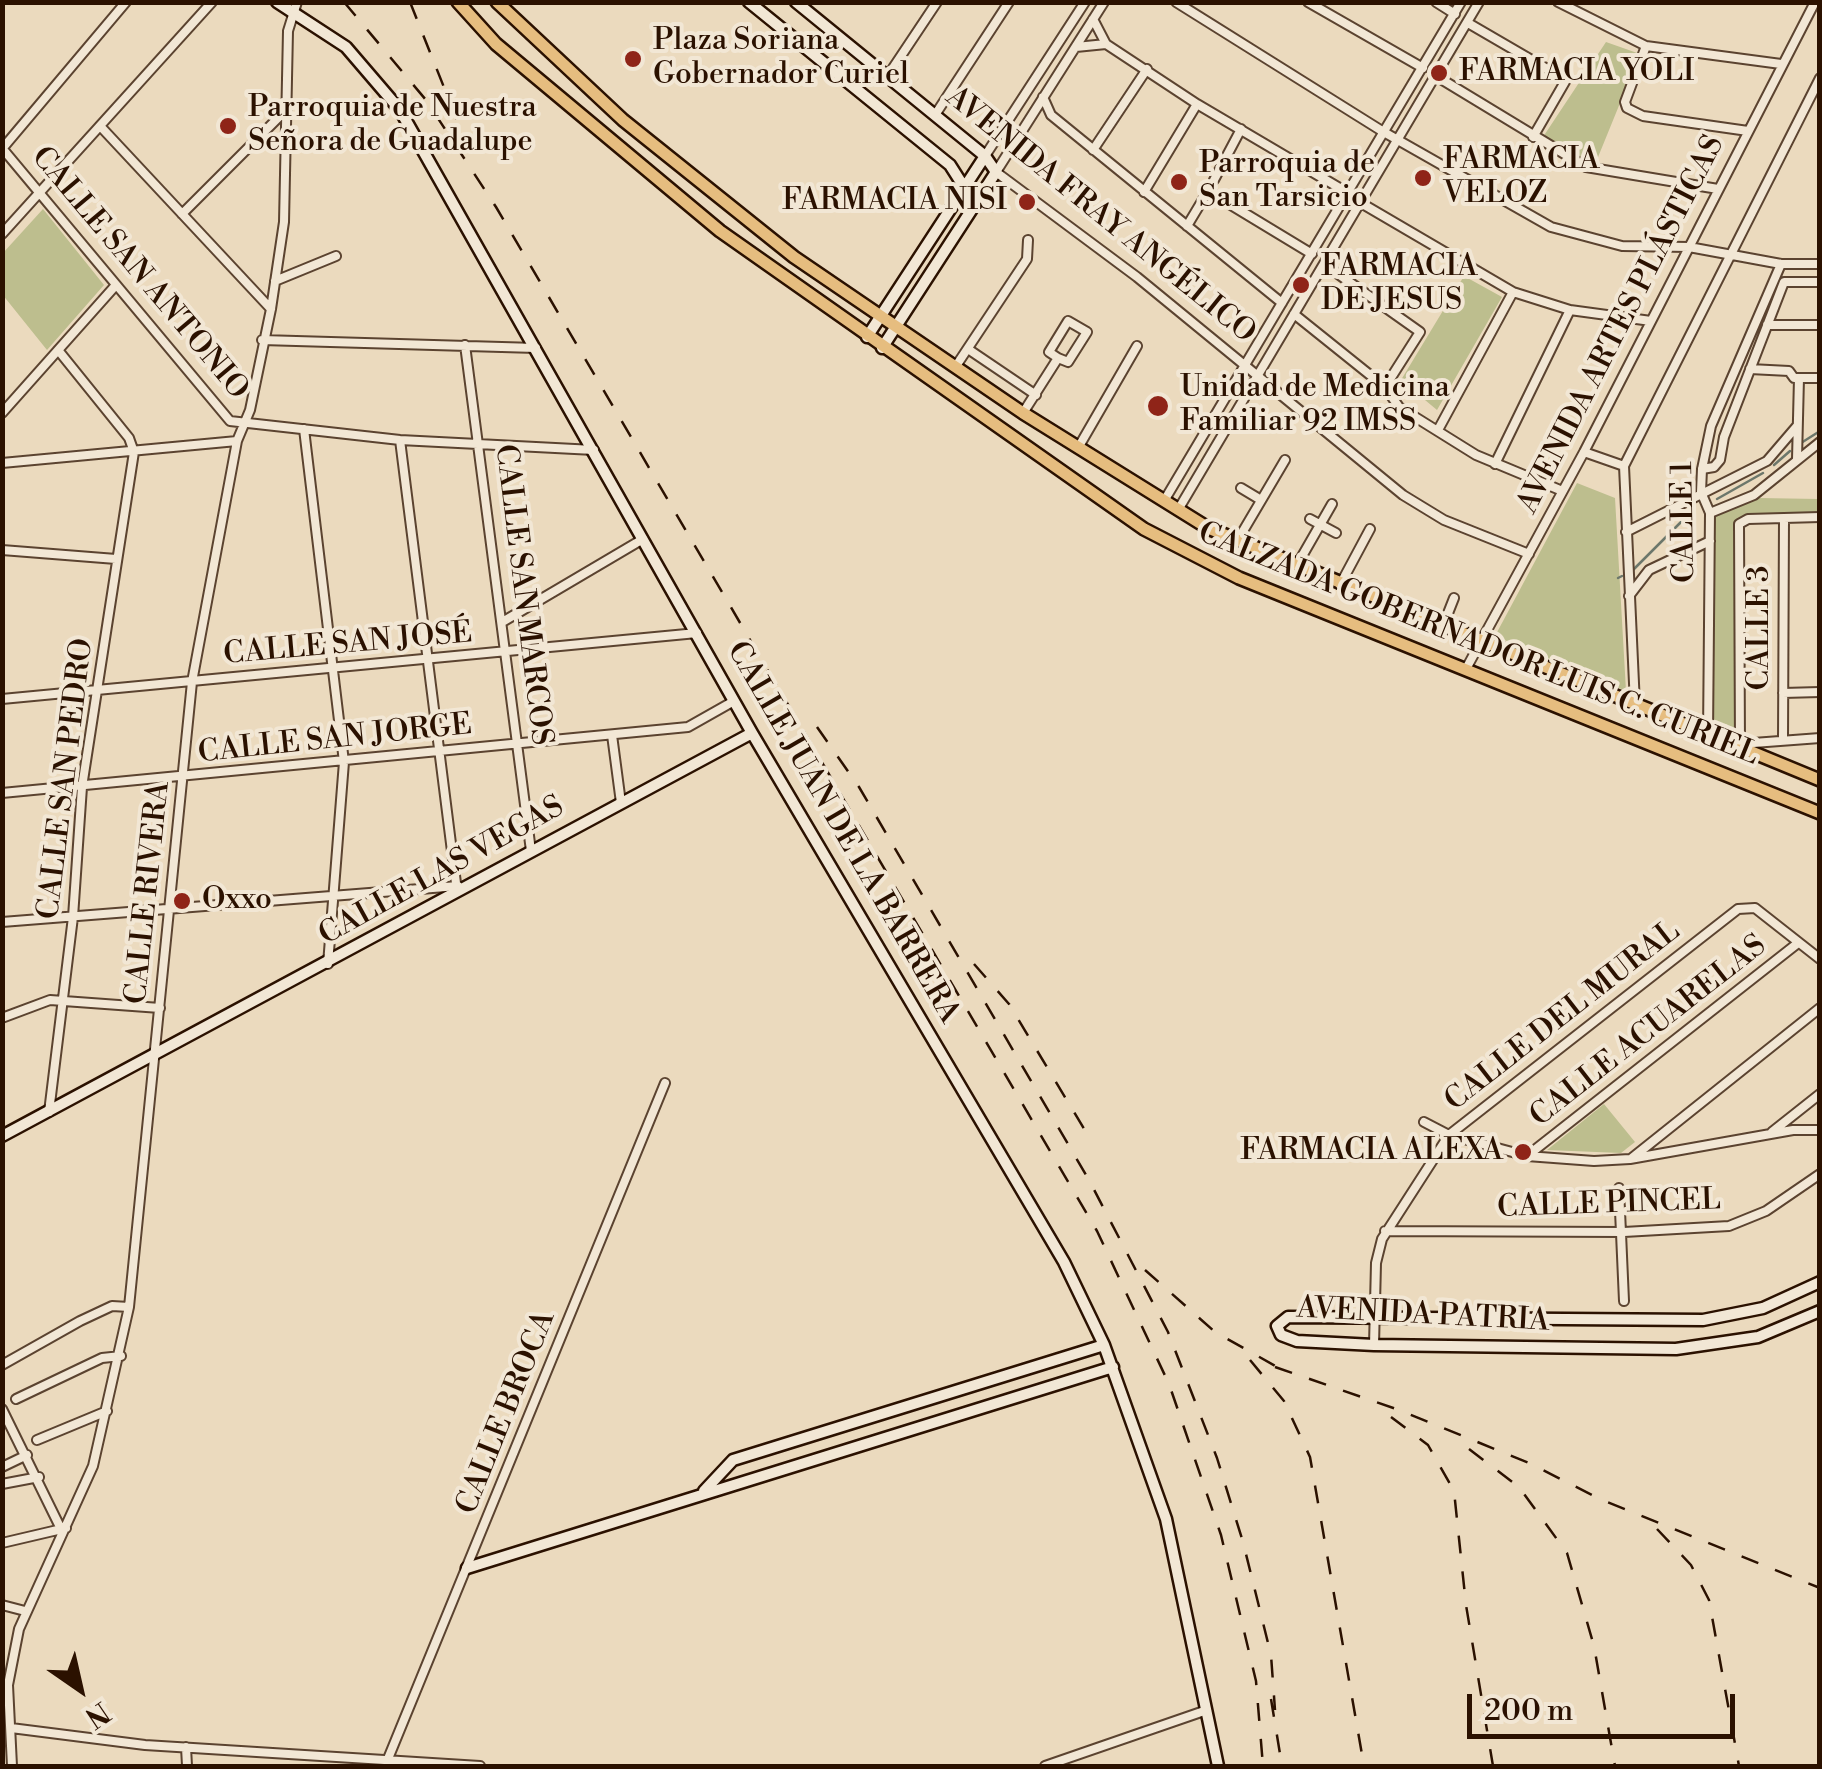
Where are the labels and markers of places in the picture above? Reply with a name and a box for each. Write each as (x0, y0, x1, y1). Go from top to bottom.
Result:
place label: Plaza Soriana Gobernador Curiel (653, 24, 909, 94)
marker: Plaza Soriana Gobernador Curiel (622, 48, 644, 70)
place label: FARMACIA YOLI (1459, 55, 1694, 91)
marker: FARMACIA YOLI (1428, 62, 1450, 84)
place label: Parroquia de Nuestra Señora de Guadalupe (248, 91, 537, 162)
marker: Parroquia de Nuestra Señora de Guadalupe (217, 115, 239, 137)
place label: FARMACIA VELOZ (1443, 143, 1600, 214)
place label: Parroquia de San Tarsicio (1199, 147, 1375, 218)
marker: FARMACIA VELOZ (1412, 167, 1434, 189)
marker: Parroquia de San Tarsicio (1168, 171, 1190, 193)
place label: FARMACIA NISI (782, 184, 1007, 220)
marker: FARMACIA NISI (1016, 191, 1038, 213)
place label: FARMACIA DE JESUS (1321, 250, 1478, 320)
marker: FARMACIA DE JESUS (1290, 274, 1312, 296)
place label: Unidad de Medicina Familiar 92 IMSS (1180, 371, 1450, 442)
marker: Unidad de Medicina Familiar 92 IMSS (1145, 393, 1171, 419)
place label: Oxxo (202, 883, 272, 919)
marker: Oxxo (171, 890, 193, 912)
place label: FARMACIA ALEXA (1240, 1134, 1503, 1170)
marker: FARMACIA ALEXA (1512, 1141, 1534, 1163)

